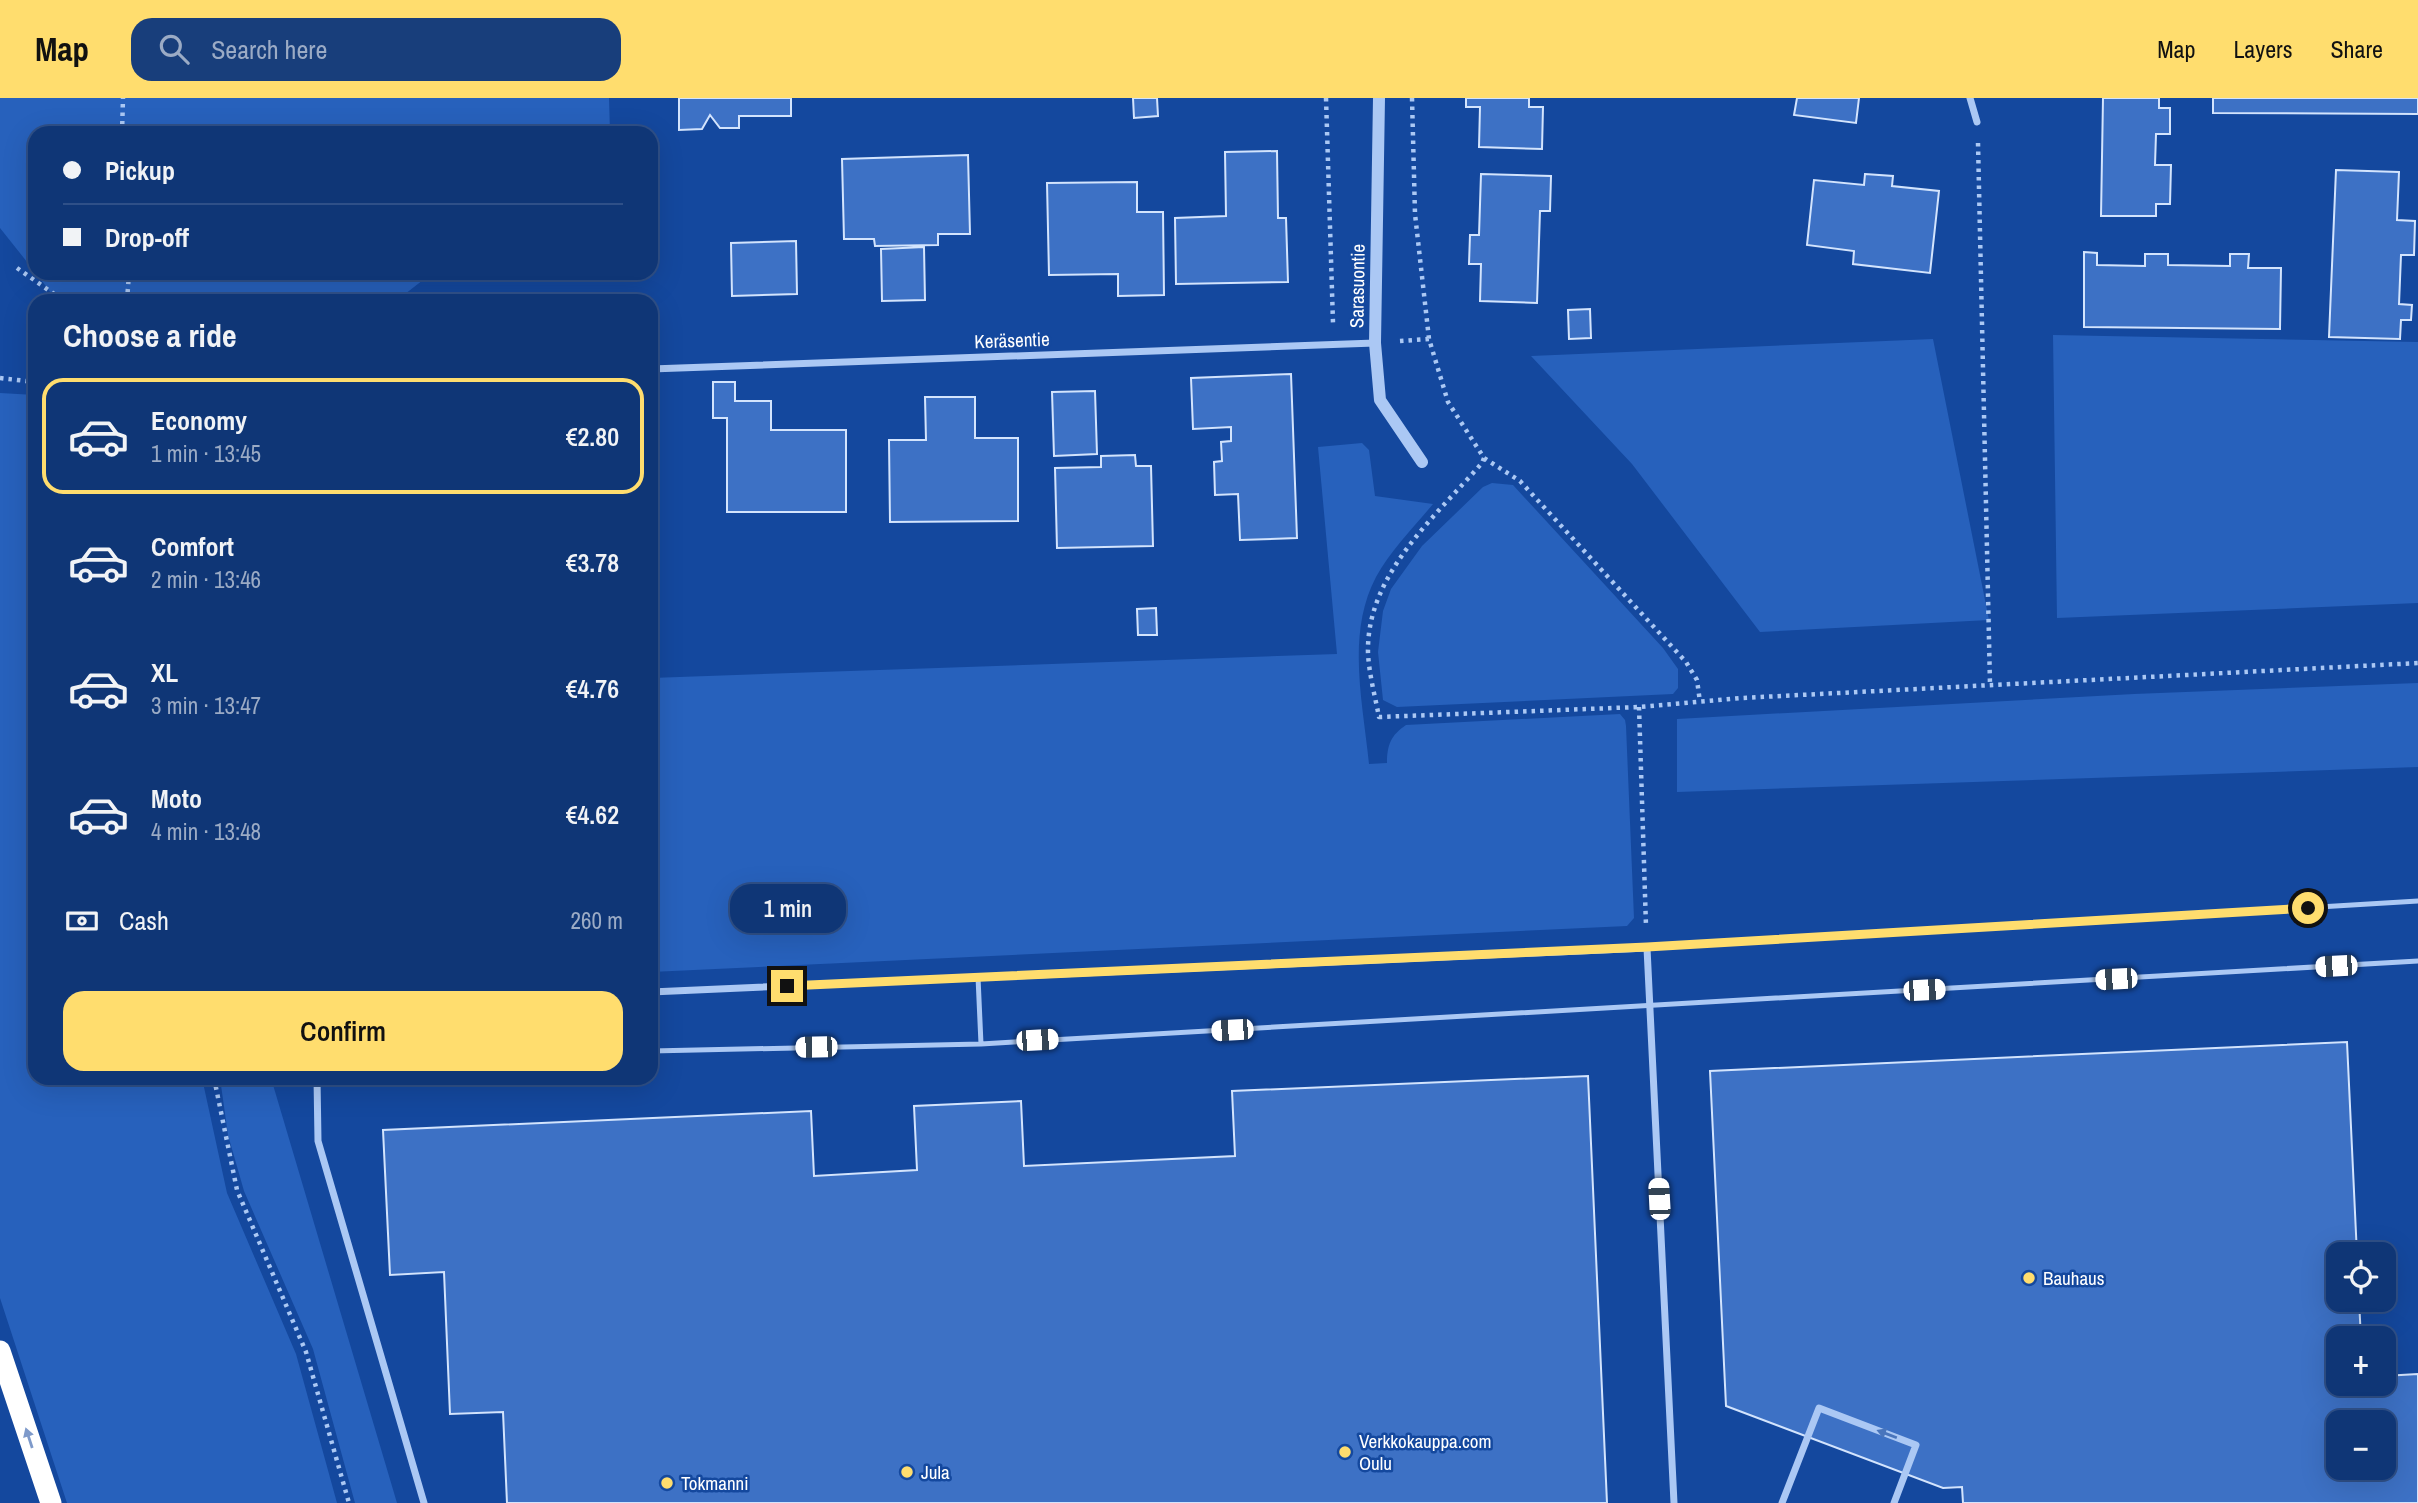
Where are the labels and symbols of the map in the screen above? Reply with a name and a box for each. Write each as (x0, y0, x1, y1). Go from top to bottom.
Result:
street label: Sarasuontie (1343, 244, 1371, 328)
street label: Keräsentie (974, 326, 1050, 354)
callout: 1 min (729, 884, 845, 934)
route start (2292, 892, 2324, 924)
car (2315, 954, 2358, 978)
car (2095, 967, 2138, 991)
route end (771, 970, 803, 1002)
car (1903, 978, 1946, 1002)
car (1211, 1018, 1254, 1042)
car (1016, 1028, 1059, 1052)
car (795, 1036, 838, 1058)
car (1648, 1177, 1671, 1221)
place label: Bauhaus (2043, 1265, 2105, 1291)
marker: Bauhaus (2021, 1270, 2037, 1286)
one-way arrow (23, 1428, 34, 1449)
place label: Verkkokauppa.com Oulu (1359, 1428, 1492, 1476)
one-way arrow (1877, 1429, 1898, 1440)
marker: Verkkokauppa.com Oulu (1337, 1444, 1353, 1460)
place label: Jula (921, 1459, 950, 1485)
marker: Jula (899, 1464, 915, 1480)
place label: Tokmanni (681, 1470, 749, 1496)
marker: Tokmanni (659, 1475, 675, 1491)

